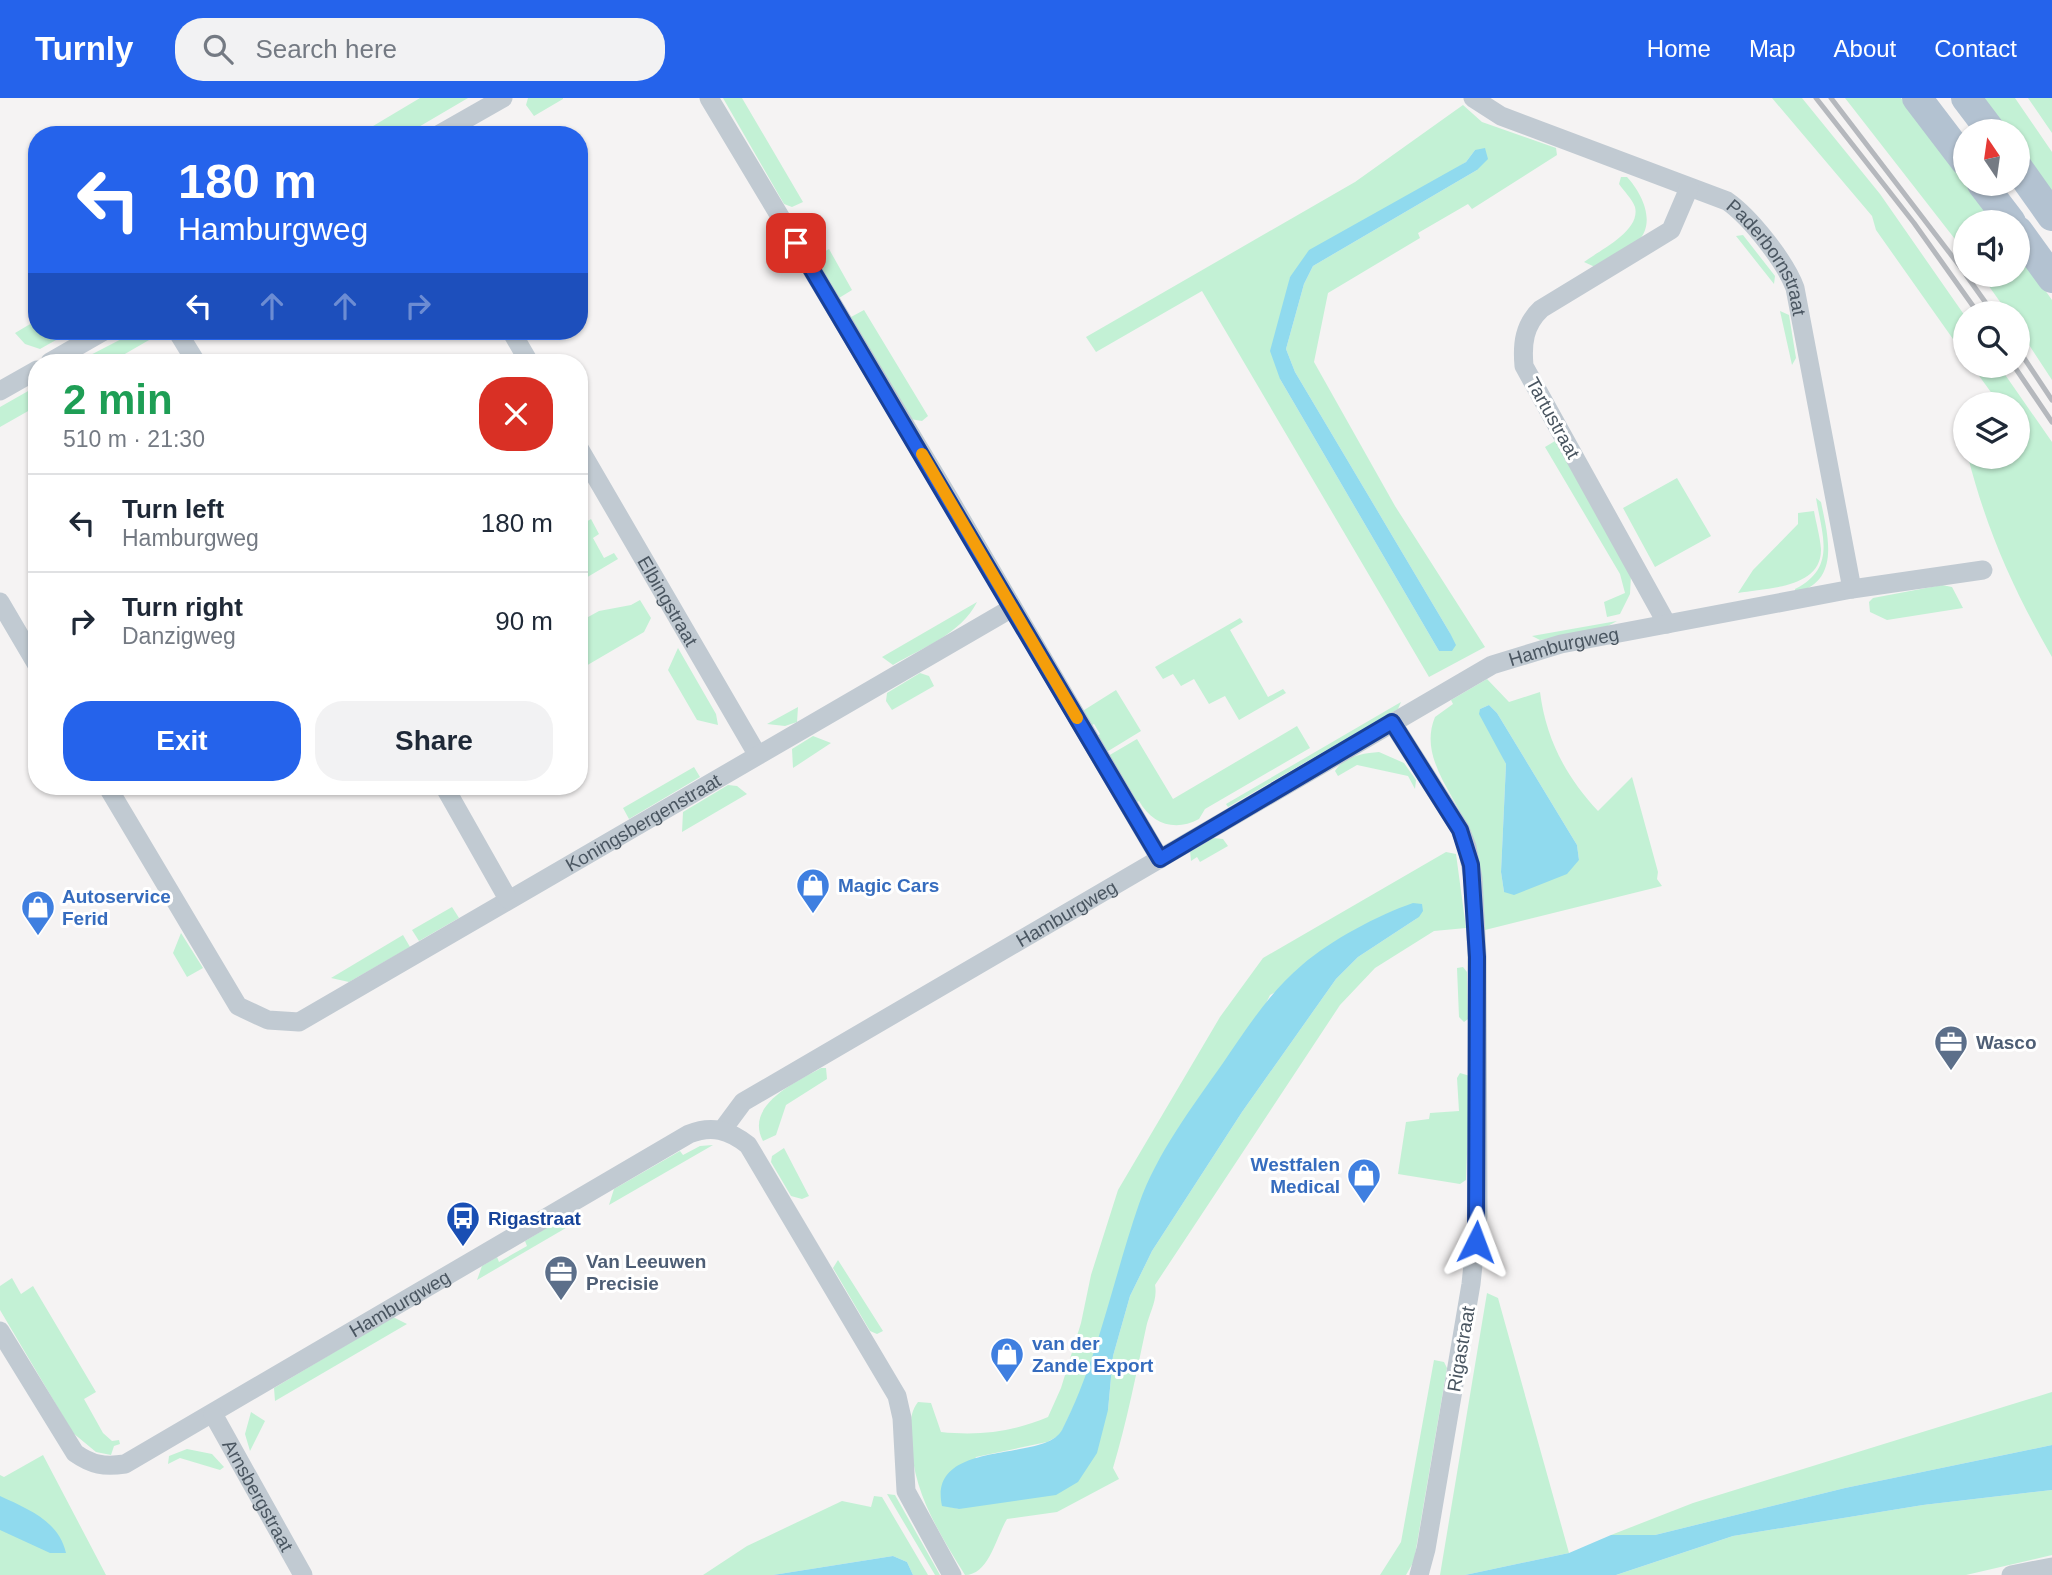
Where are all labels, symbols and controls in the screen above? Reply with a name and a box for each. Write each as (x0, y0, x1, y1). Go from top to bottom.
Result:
search box (175, 18, 665, 81)
text: Turnly (35, 30, 133, 67)
icon: search (199, 30, 237, 68)
text: Search here (255, 34, 397, 64)
text: Home (1647, 35, 1711, 62)
text: Map (1749, 35, 1796, 62)
text: About (1834, 35, 1896, 62)
text: Contact (1934, 35, 2017, 62)
north arrow (1953, 119, 2030, 196)
map controls (1953, 119, 2030, 469)
icon: left (63, 154, 154, 245)
text: 180 m (178, 154, 317, 208)
street label: Paderbornstraat (1723, 195, 1811, 318)
button: sound (1953, 210, 2030, 287)
text: Hamburgweg (178, 211, 368, 247)
pin (766, 213, 826, 273)
icon: arrive (777, 224, 815, 262)
icon: left (180, 287, 218, 325)
icon: ahead (253, 287, 291, 325)
icon: ahead (326, 287, 364, 325)
icon: right (399, 287, 437, 325)
button: search (1953, 301, 2030, 378)
street label: Tartustraat (1522, 374, 1584, 463)
text: 2 min (63, 376, 173, 423)
button: close (479, 377, 553, 451)
button: layers (1953, 392, 2030, 469)
text: 510 m · 21:30 (63, 426, 205, 452)
text: Turn left (122, 494, 224, 524)
icon: left (63, 504, 101, 542)
text: 180 m (481, 508, 553, 538)
text: Hamburgweg (122, 525, 259, 551)
street label: Elbingstraat (634, 552, 703, 650)
text: Turn right (122, 592, 243, 622)
icon: right (63, 602, 101, 640)
text: 90 m (495, 606, 553, 636)
text: Danzigweg (122, 623, 236, 649)
street label: Hamburgweg (1506, 623, 1621, 670)
button: Exit (63, 701, 301, 781)
button: Share (315, 701, 553, 781)
street label: Koningsbergenstraat (562, 769, 725, 875)
shop icon: Magic Cars (794, 866, 832, 915)
place label: Magic Cars (838, 875, 939, 896)
street label: Hamburgweg (1012, 876, 1121, 951)
place label: Autoservice Ferid (62, 886, 171, 929)
shop icon: Autoservice Ferid (19, 888, 57, 937)
office icon: Wasco (1932, 1023, 1970, 1072)
place label: Wasco (1976, 1032, 2037, 1053)
place label: Westfalen Medical (1251, 1154, 1340, 1197)
shop icon: Westfalen Medical (1345, 1156, 1383, 1205)
bus stop icon: Rigastraat (444, 1199, 482, 1248)
position arrow (1439, 1205, 1513, 1279)
place label: Rigastraat (488, 1208, 582, 1229)
place label: Van Leeuwen Precisie (586, 1251, 706, 1294)
office icon: Van Leeuwen Precisie (542, 1253, 580, 1302)
street label: Hamburgweg (345, 1266, 454, 1341)
street label: Rigastraat (1443, 1304, 1479, 1393)
place label: van der Zande Export (1032, 1333, 1154, 1376)
shop icon: van der Zande Export (988, 1335, 1026, 1384)
street label: Arnsbergstraat (219, 1436, 298, 1555)

